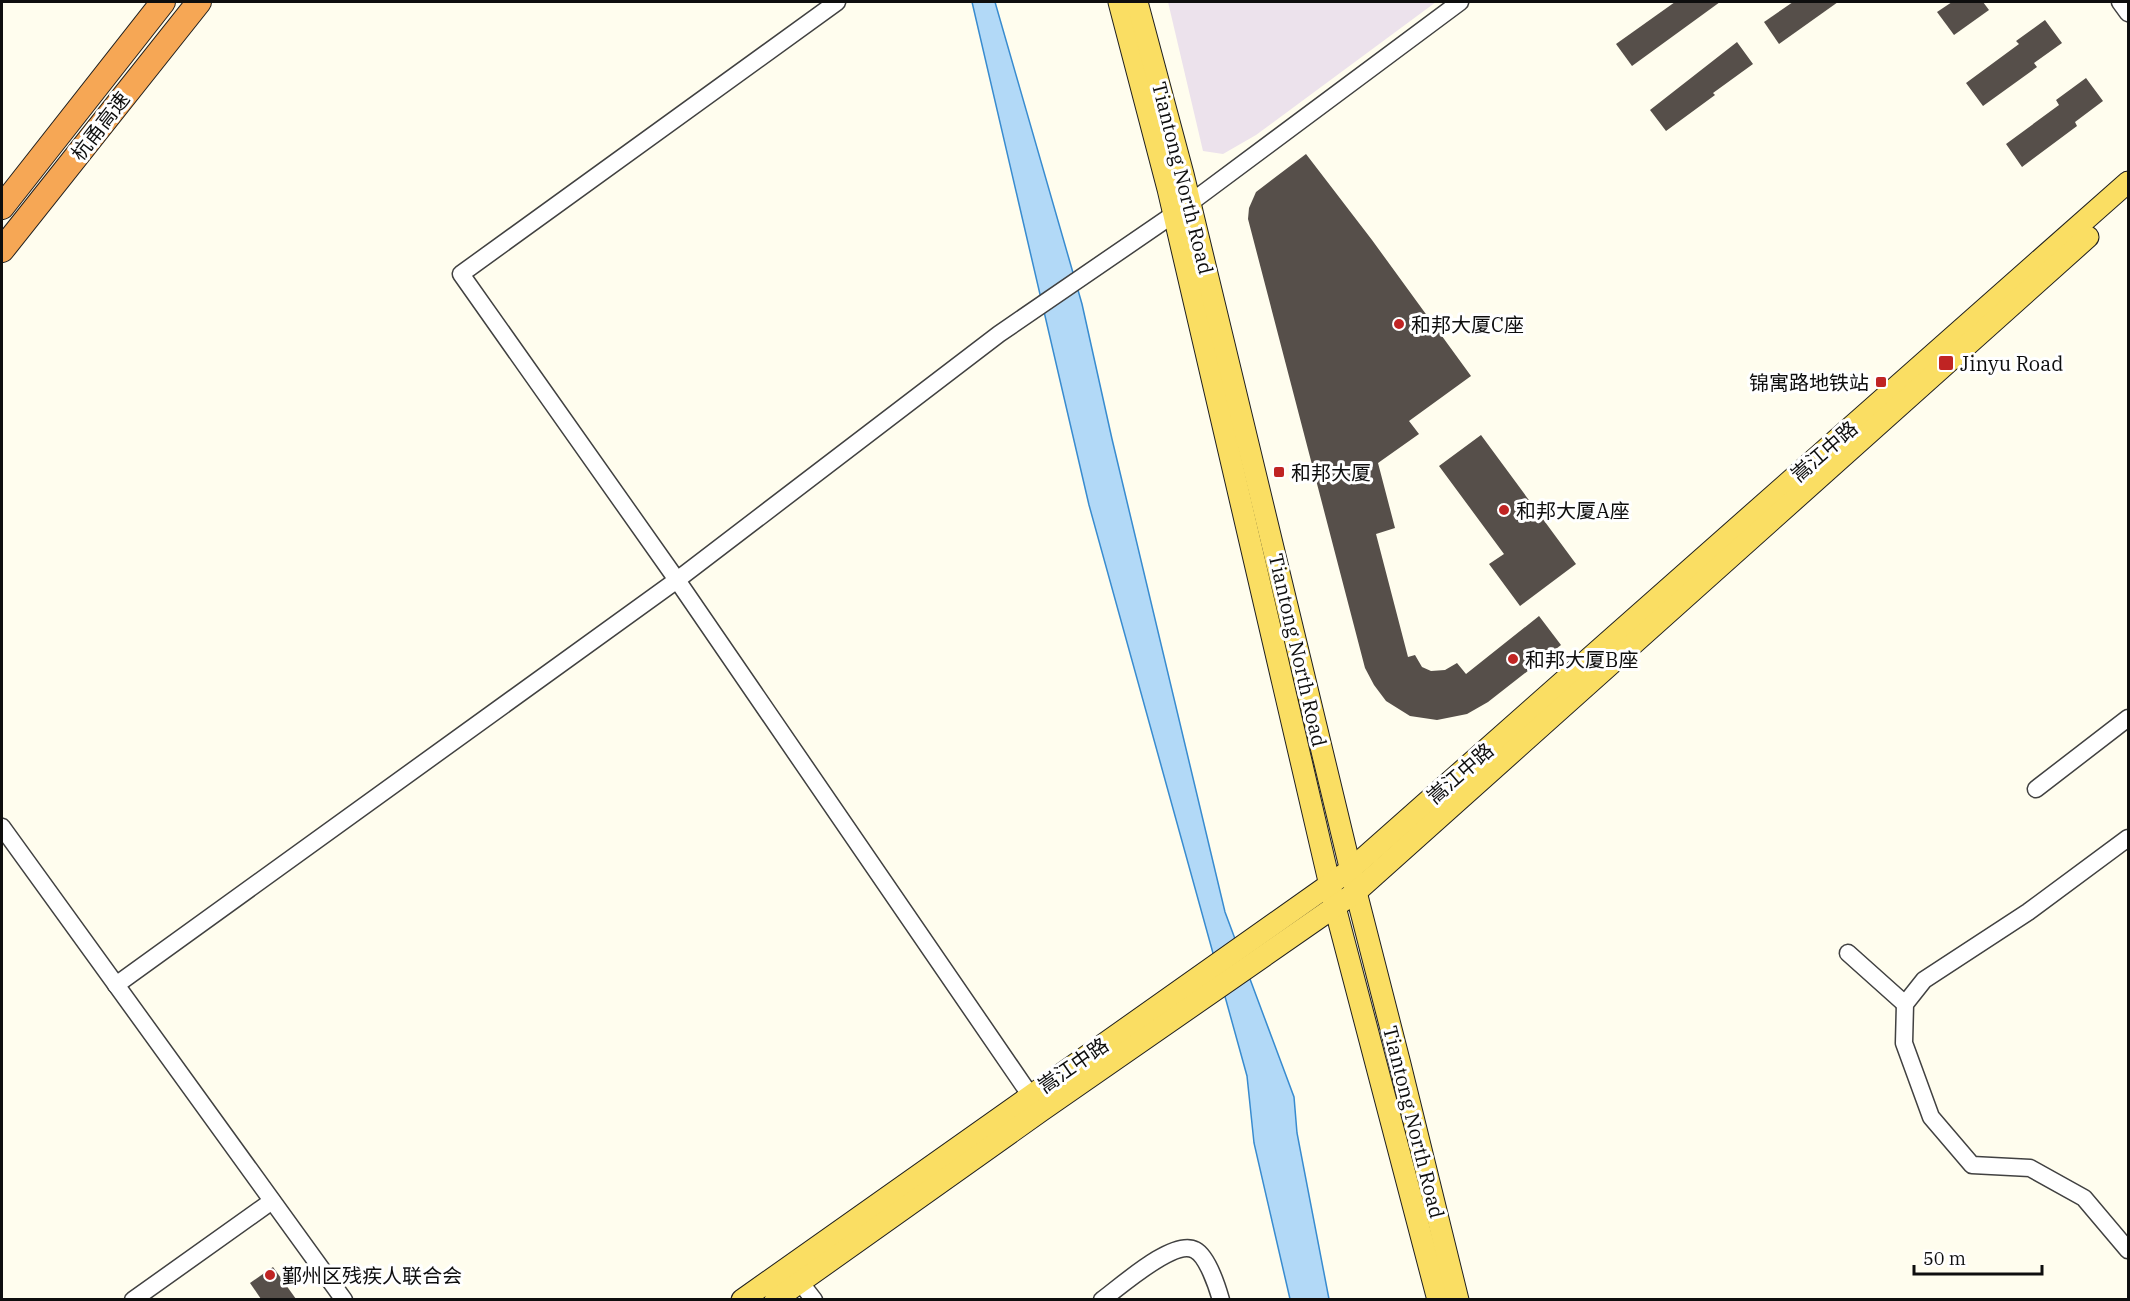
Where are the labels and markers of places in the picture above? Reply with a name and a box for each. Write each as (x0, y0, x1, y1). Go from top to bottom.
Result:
place label: 和邦大厦C座 (1411, 311, 1524, 338)
marker: 和邦大厦C座 (1392, 317, 1406, 331)
place label: Jinyu Road (1960, 350, 2063, 377)
marker: Jinyu Road (1937, 354, 1955, 372)
place label: 锦寓路地铁站 (1749, 369, 1869, 396)
marker: 锦寓路地铁站 (1874, 375, 1888, 389)
place label: 和邦大厦 (1291, 459, 1371, 486)
marker: 和邦大厦 (1272, 465, 1286, 479)
place label: 和邦大厦A座 (1516, 497, 1630, 524)
marker: 和邦大厦A座 (1497, 503, 1511, 517)
place label: 和邦大厦B座 (1525, 646, 1638, 673)
marker: 和邦大厦B座 (1506, 652, 1520, 666)
place label: 鄞州区残疾人联合会 (282, 1262, 462, 1289)
marker: 鄞州区残疾人联合会 (263, 1268, 277, 1282)

